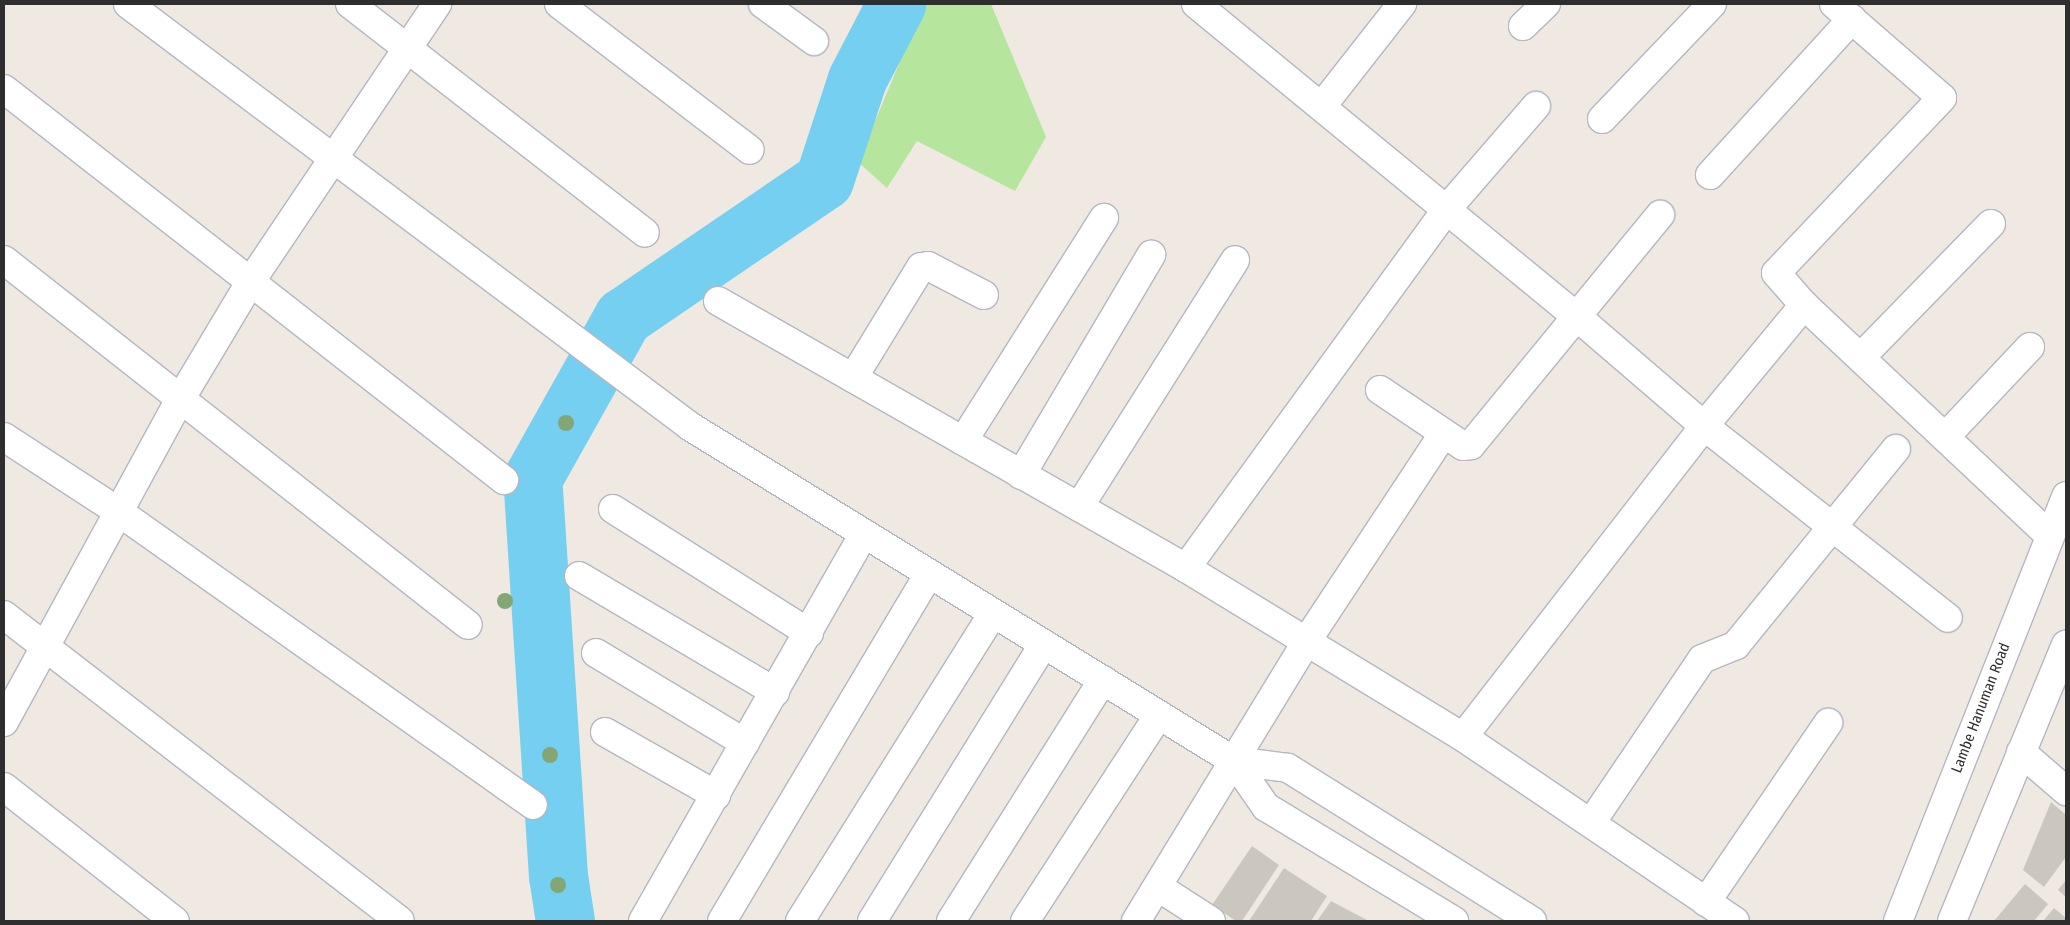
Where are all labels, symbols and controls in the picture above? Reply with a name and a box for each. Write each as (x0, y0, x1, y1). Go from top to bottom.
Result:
street label: Lambe Hanuman Road (1948, 640, 2014, 776)

